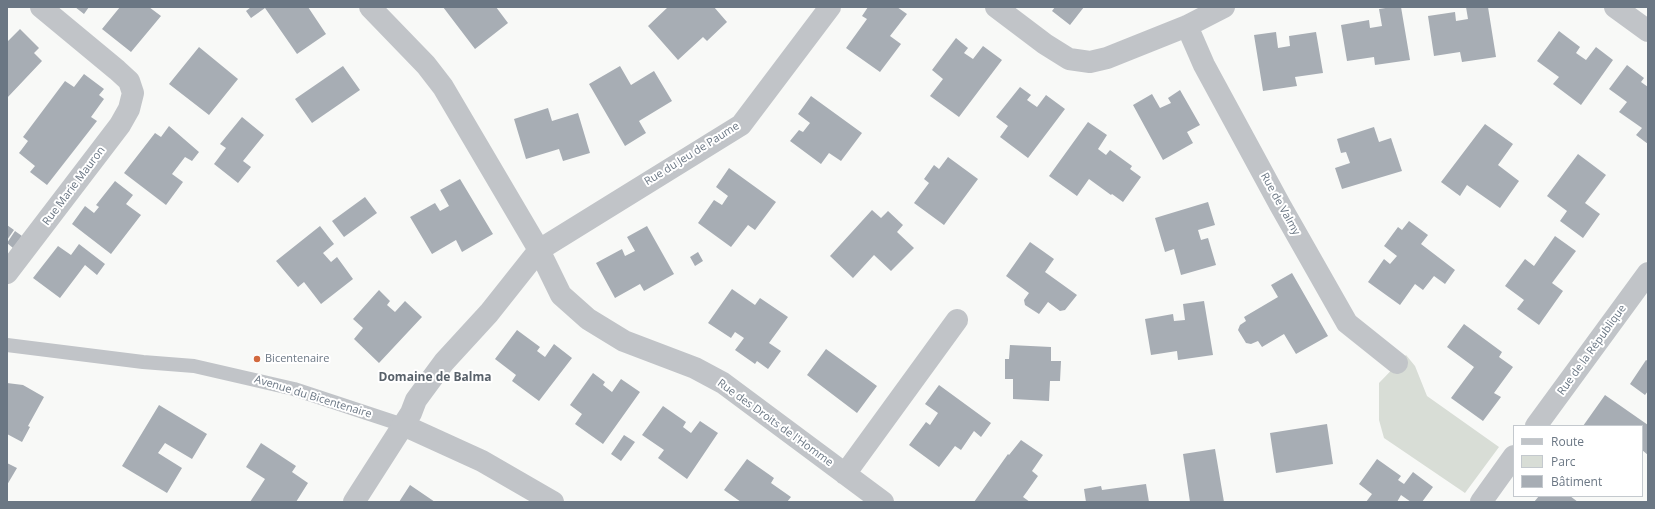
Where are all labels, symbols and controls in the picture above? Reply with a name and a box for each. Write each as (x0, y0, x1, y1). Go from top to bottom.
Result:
street label: Rue du Jeu de Paume (642, 119, 742, 189)
street label: Rue Marie Mauron (40, 144, 108, 228)
street label: Rue de Valmy (1257, 170, 1303, 238)
street label: Rue de la République (1555, 302, 1629, 398)
place label: Bicentenaire (265, 352, 329, 366)
marker: Bicentenaire (252, 354, 262, 364)
district label: Domaine de Balma (379, 371, 491, 385)
street label: Avenue du Bicentenaire (253, 373, 373, 421)
street label: Rue des Droits de l'Homme (715, 377, 835, 469)
legend (1513, 425, 1643, 497)
text: Route (1551, 433, 1584, 450)
text: Parc (1551, 453, 1576, 470)
text: Bâtiment (1551, 473, 1602, 490)

